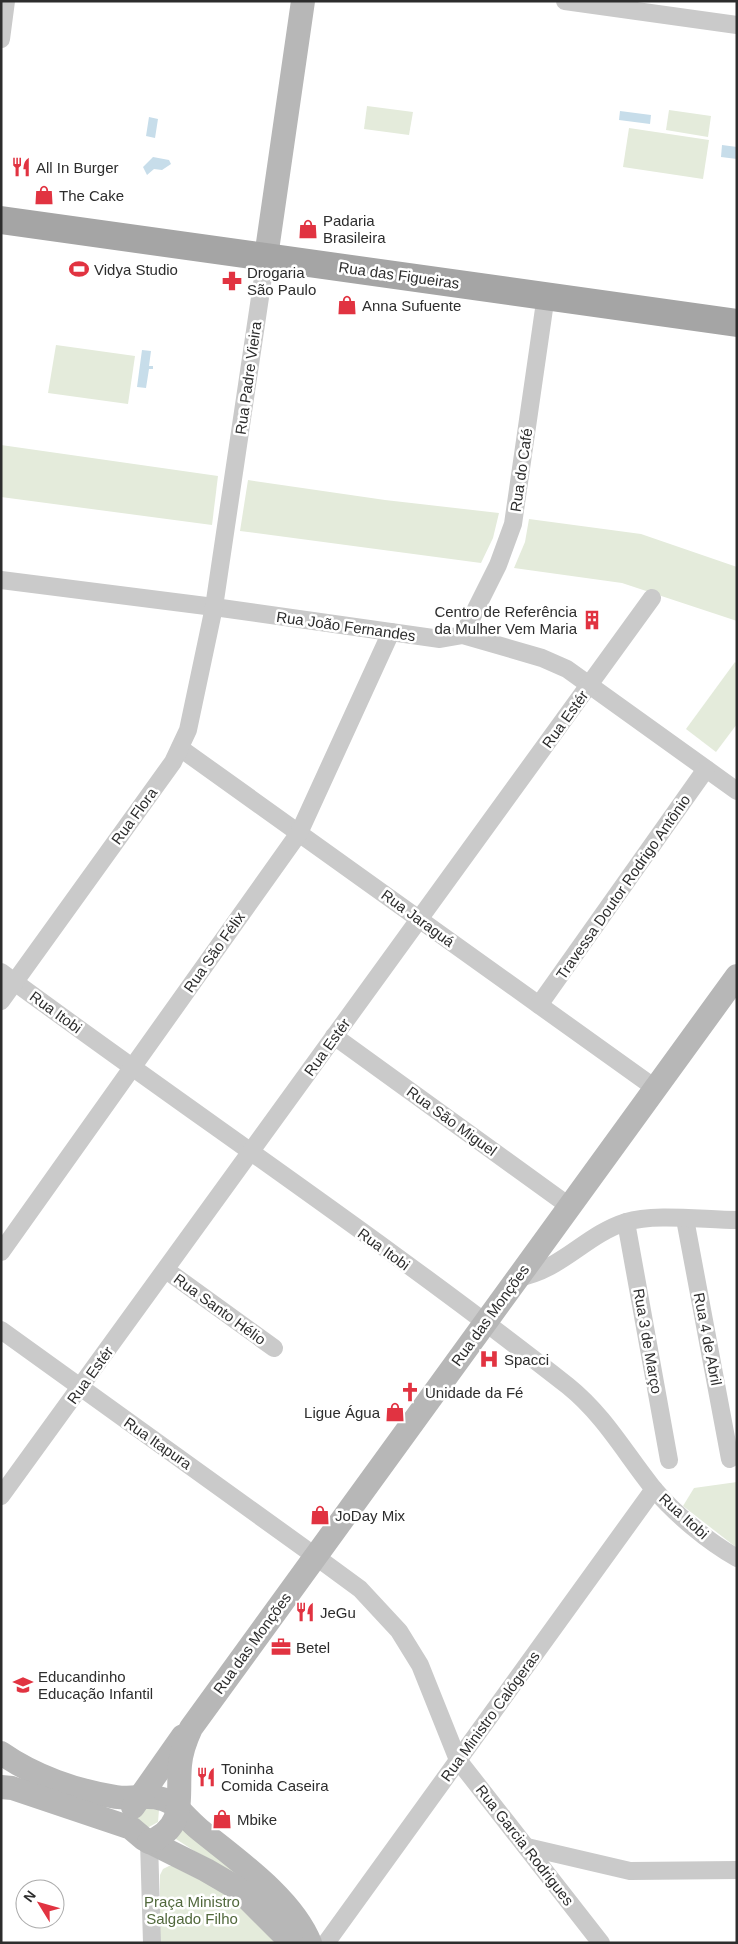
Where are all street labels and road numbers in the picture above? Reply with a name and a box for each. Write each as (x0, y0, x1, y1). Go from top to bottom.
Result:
street label: Rua das Figueiras (338, 258, 460, 292)
street label: Rua Padre Vieira (232, 320, 264, 436)
street label: Rua do Café (507, 427, 535, 513)
street label: Rua João Fernandes (275, 608, 417, 644)
street label: Rua Estér (539, 687, 591, 751)
street label: Rua Flora (108, 784, 161, 848)
street label: Travessa Doutor Rodrigo Antônio (553, 792, 693, 982)
street label: Rua Jaraguá (378, 886, 458, 951)
street label: Rua São Félix (180, 908, 248, 995)
street label: Rua Itobi (27, 987, 85, 1037)
street label: Rua Estér (301, 1015, 353, 1079)
street label: Rua São Miguel (404, 1083, 500, 1159)
street label: Rua Itobi (355, 1224, 413, 1274)
street label: Rua das Monções (448, 1261, 532, 1369)
street label: Rua Santo Hélio (171, 1270, 269, 1348)
street label: Rua 3 de Março (630, 1287, 666, 1395)
street label: Rua 4 de Abril (691, 1291, 725, 1387)
street label: Rua Estér (64, 1343, 116, 1407)
street label: Rua Itapura (121, 1414, 196, 1473)
street label: Rua Itobi (656, 1490, 712, 1542)
street label: Rua das Monções (210, 1589, 294, 1697)
street label: Rua Ministro Calógeras (437, 1648, 543, 1784)
street label: Rua Garcia Rodrigues (473, 1781, 577, 1909)

